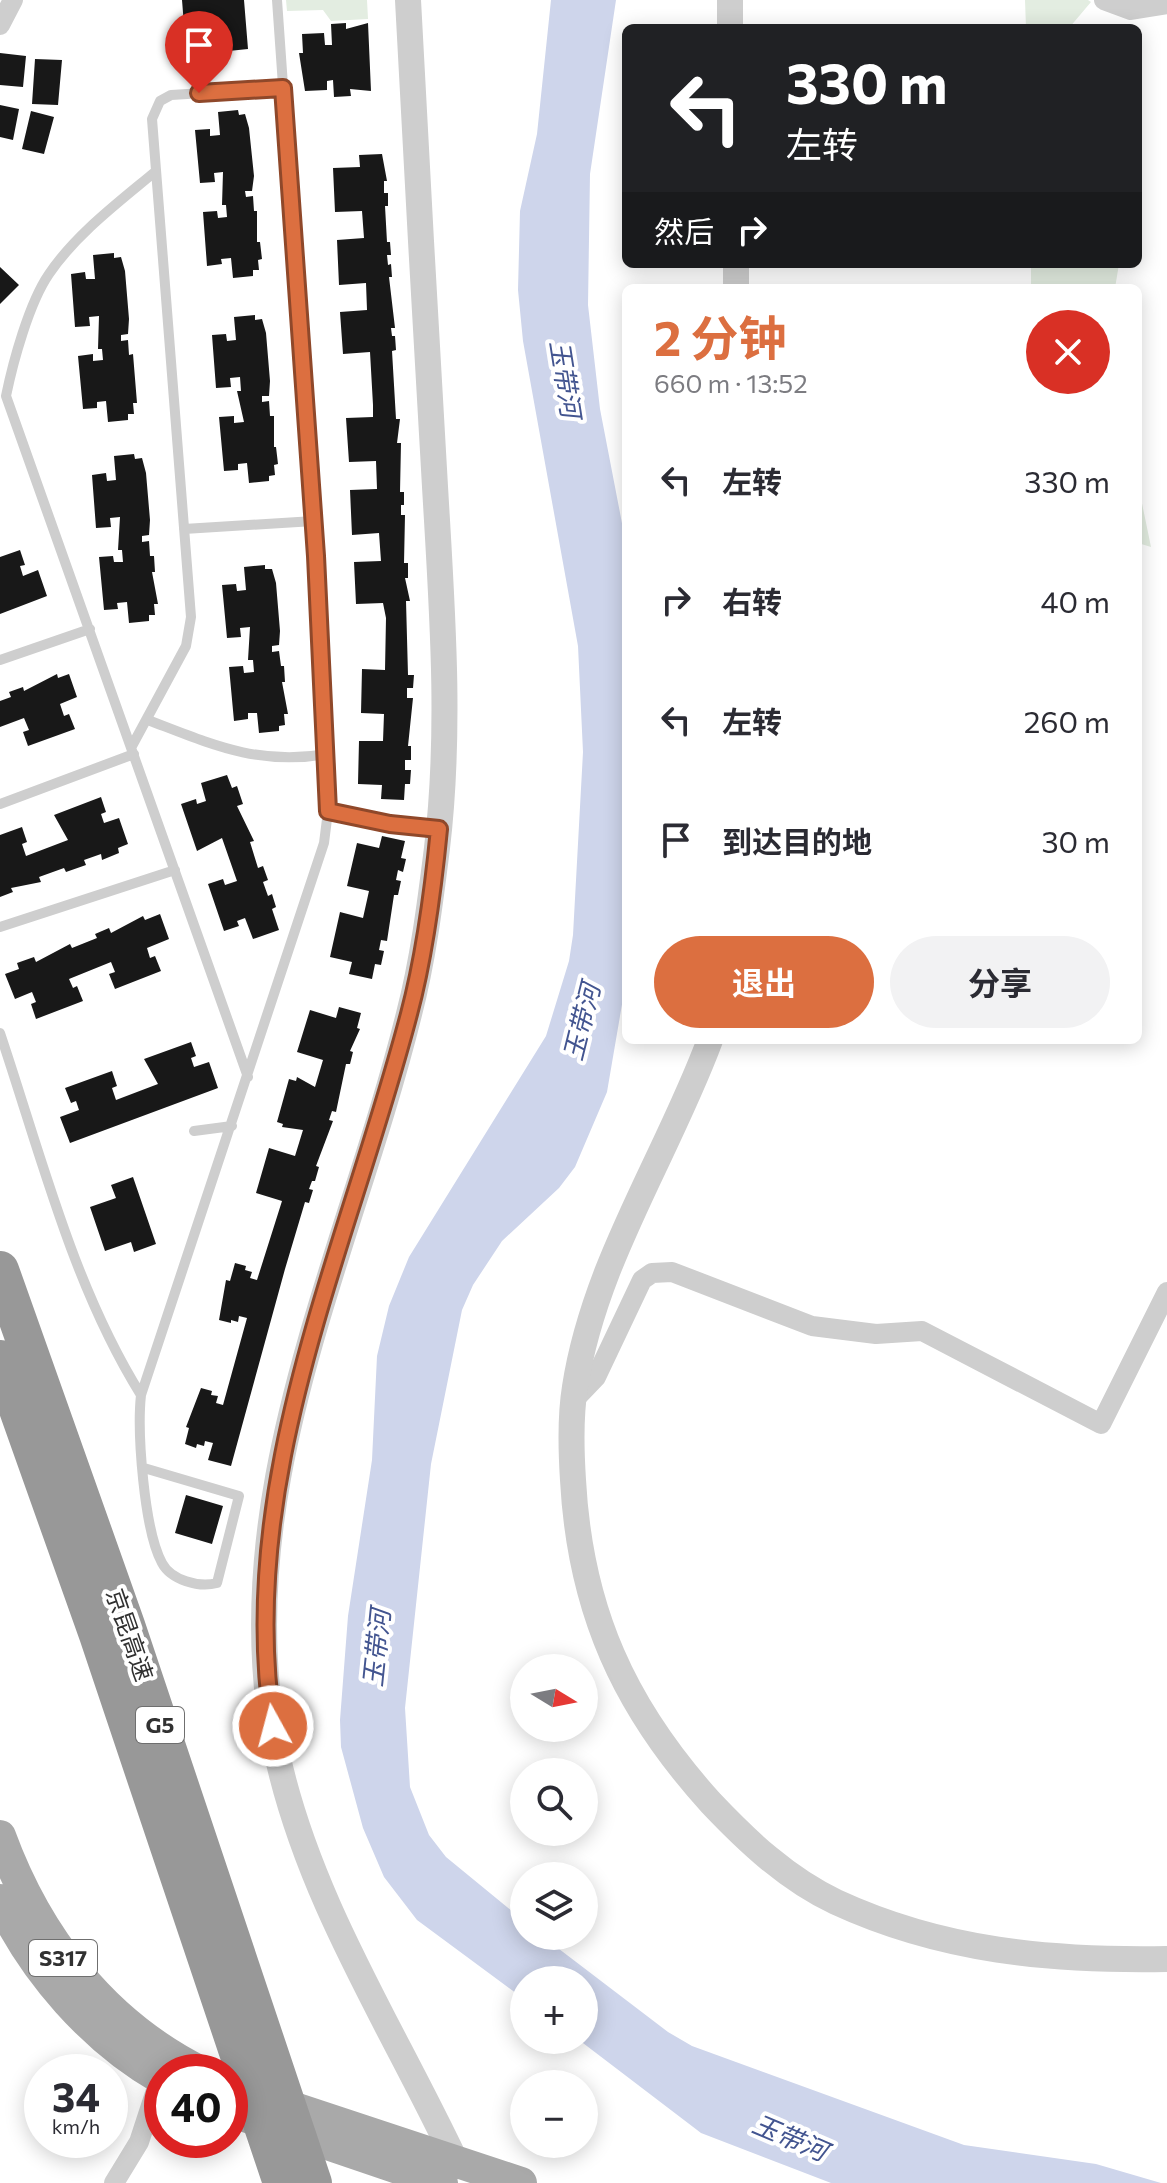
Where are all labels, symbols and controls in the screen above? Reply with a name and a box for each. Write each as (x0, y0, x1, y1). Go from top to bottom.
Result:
pin (165, 11, 233, 93)
icon: arrive (177, 23, 221, 67)
text: 330 m (786, 47, 948, 116)
icon: left (654, 56, 758, 160)
text: 左转 (786, 121, 858, 165)
icon: right (730, 208, 774, 252)
text: 然后 (654, 212, 714, 249)
text: 2 分钟 (654, 307, 786, 366)
button: close (1026, 310, 1110, 394)
water label: 玉带河 (545, 338, 589, 425)
text: 660 m · 13:52 (654, 367, 808, 398)
icon: left (654, 458, 698, 502)
text: 左转 (722, 462, 782, 499)
text: 330 m (1024, 462, 1110, 499)
icon: right (654, 578, 698, 622)
text: 右转 (722, 582, 782, 619)
text: 40 m (1041, 582, 1110, 619)
icon: left (654, 698, 698, 742)
text: 左转 (722, 702, 782, 739)
text: 260 m (1024, 702, 1110, 739)
icon: arrive (654, 818, 698, 862)
text: 到达目的地 (722, 822, 872, 859)
text: 30 m (1041, 822, 1110, 859)
button: 退出 (654, 936, 874, 1028)
button: 分享 (890, 936, 1110, 1028)
water label: 玉带河 (556, 975, 606, 1063)
street label: 京昆高速 (101, 1584, 160, 1685)
water label: 玉带河 (356, 1602, 396, 1688)
north arrow (510, 1654, 598, 1742)
map controls (510, 1654, 598, 2158)
position arrow (231, 1684, 315, 1768)
road number: G5 (136, 1707, 184, 1743)
button: search (510, 1758, 598, 1846)
button: layers (510, 1862, 598, 1950)
road number: S317 (29, 1940, 97, 1976)
button: + (510, 1966, 598, 2054)
speed limit sign: 40 (144, 2054, 248, 2158)
button: − (510, 2070, 598, 2158)
text: 34 (52, 2071, 100, 2120)
water label: 玉带河 (749, 2107, 837, 2168)
text: km/h (52, 2114, 100, 2138)

